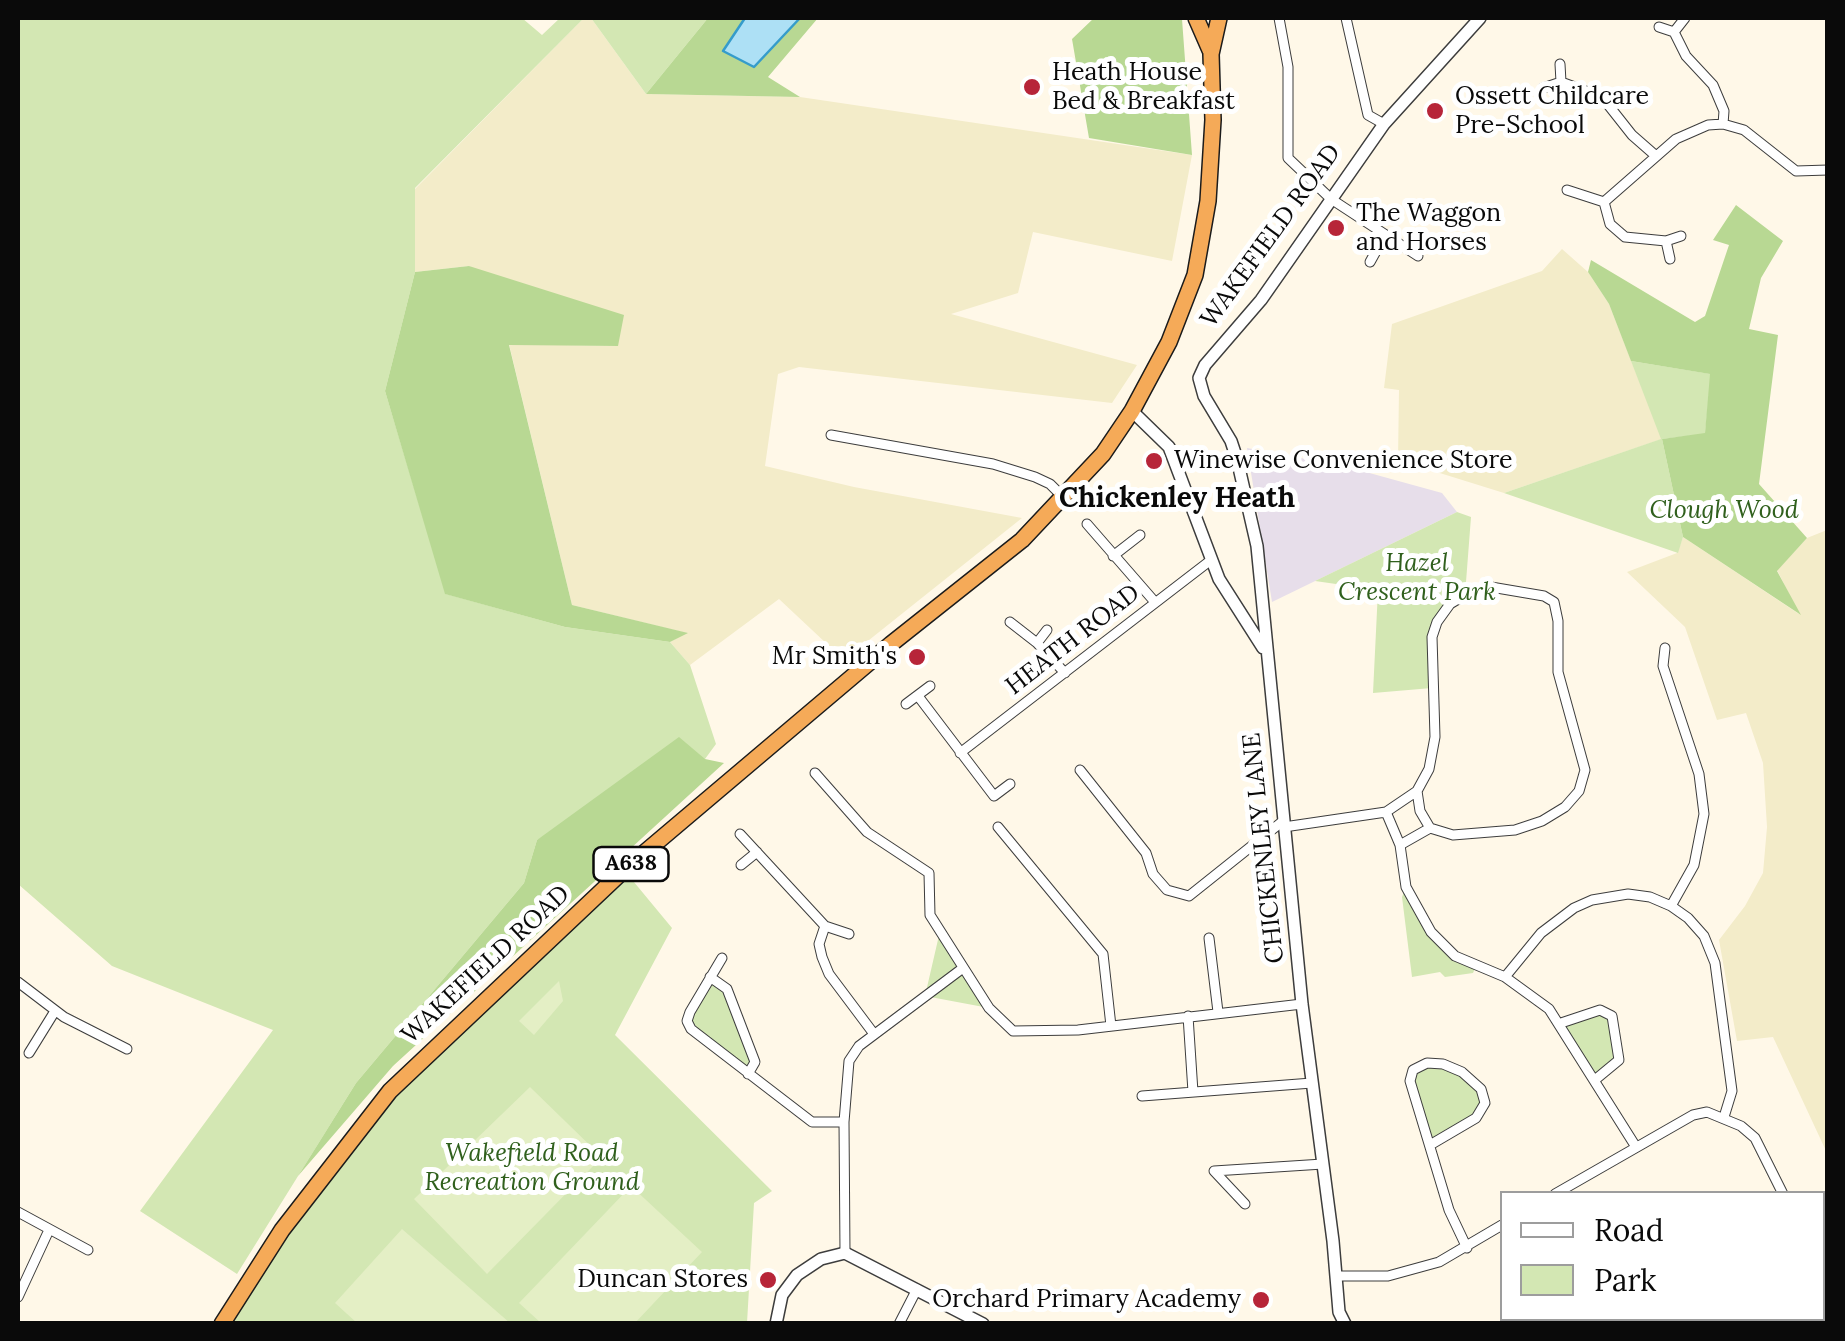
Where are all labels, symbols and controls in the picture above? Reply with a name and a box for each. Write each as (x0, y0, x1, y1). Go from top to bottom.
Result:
place label: Heath House Bed & Breakfast (1052, 58, 1235, 117)
marker: Heath House Bed & Breakfast (1021, 76, 1043, 98)
place label: Ossett Childcare Pre-School (1455, 82, 1649, 141)
marker: Ossett Childcare Pre-School (1424, 100, 1446, 122)
street label: WAKEFIELD ROAD (1195, 139, 1347, 333)
place label: The Waggon and Horses (1356, 199, 1501, 258)
marker: The Waggon and Horses (1325, 217, 1347, 239)
place label: Winewise Convenience Store (1174, 446, 1513, 476)
marker: Winewise Convenience Store (1143, 450, 1165, 472)
district label: Chickenley Heath (1059, 482, 1295, 516)
park label: Clough Wood (1649, 496, 1799, 526)
park label: Hazel Crescent Park (1338, 549, 1496, 608)
street label: HEATH ROAD (1000, 578, 1146, 702)
place label: Mr Smith's (772, 642, 897, 672)
marker: Mr Smith's (906, 646, 928, 668)
street label: CHICKENLEY LANE (1237, 731, 1291, 965)
road number: A638 (594, 847, 668, 881)
street label: WAKEFIELD ROAD (396, 879, 576, 1051)
park label: Wakefield Road Recreation Ground (424, 1139, 640, 1198)
legend (1500, 1191, 1825, 1321)
text: Road (1594, 1211, 1664, 1249)
text: Park (1594, 1261, 1656, 1299)
place label: Duncan Stores (577, 1265, 748, 1295)
marker: Duncan Stores (757, 1269, 779, 1291)
place label: Orchard Primary Academy (932, 1285, 1241, 1315)
marker: Orchard Primary Academy (1250, 1289, 1272, 1311)

